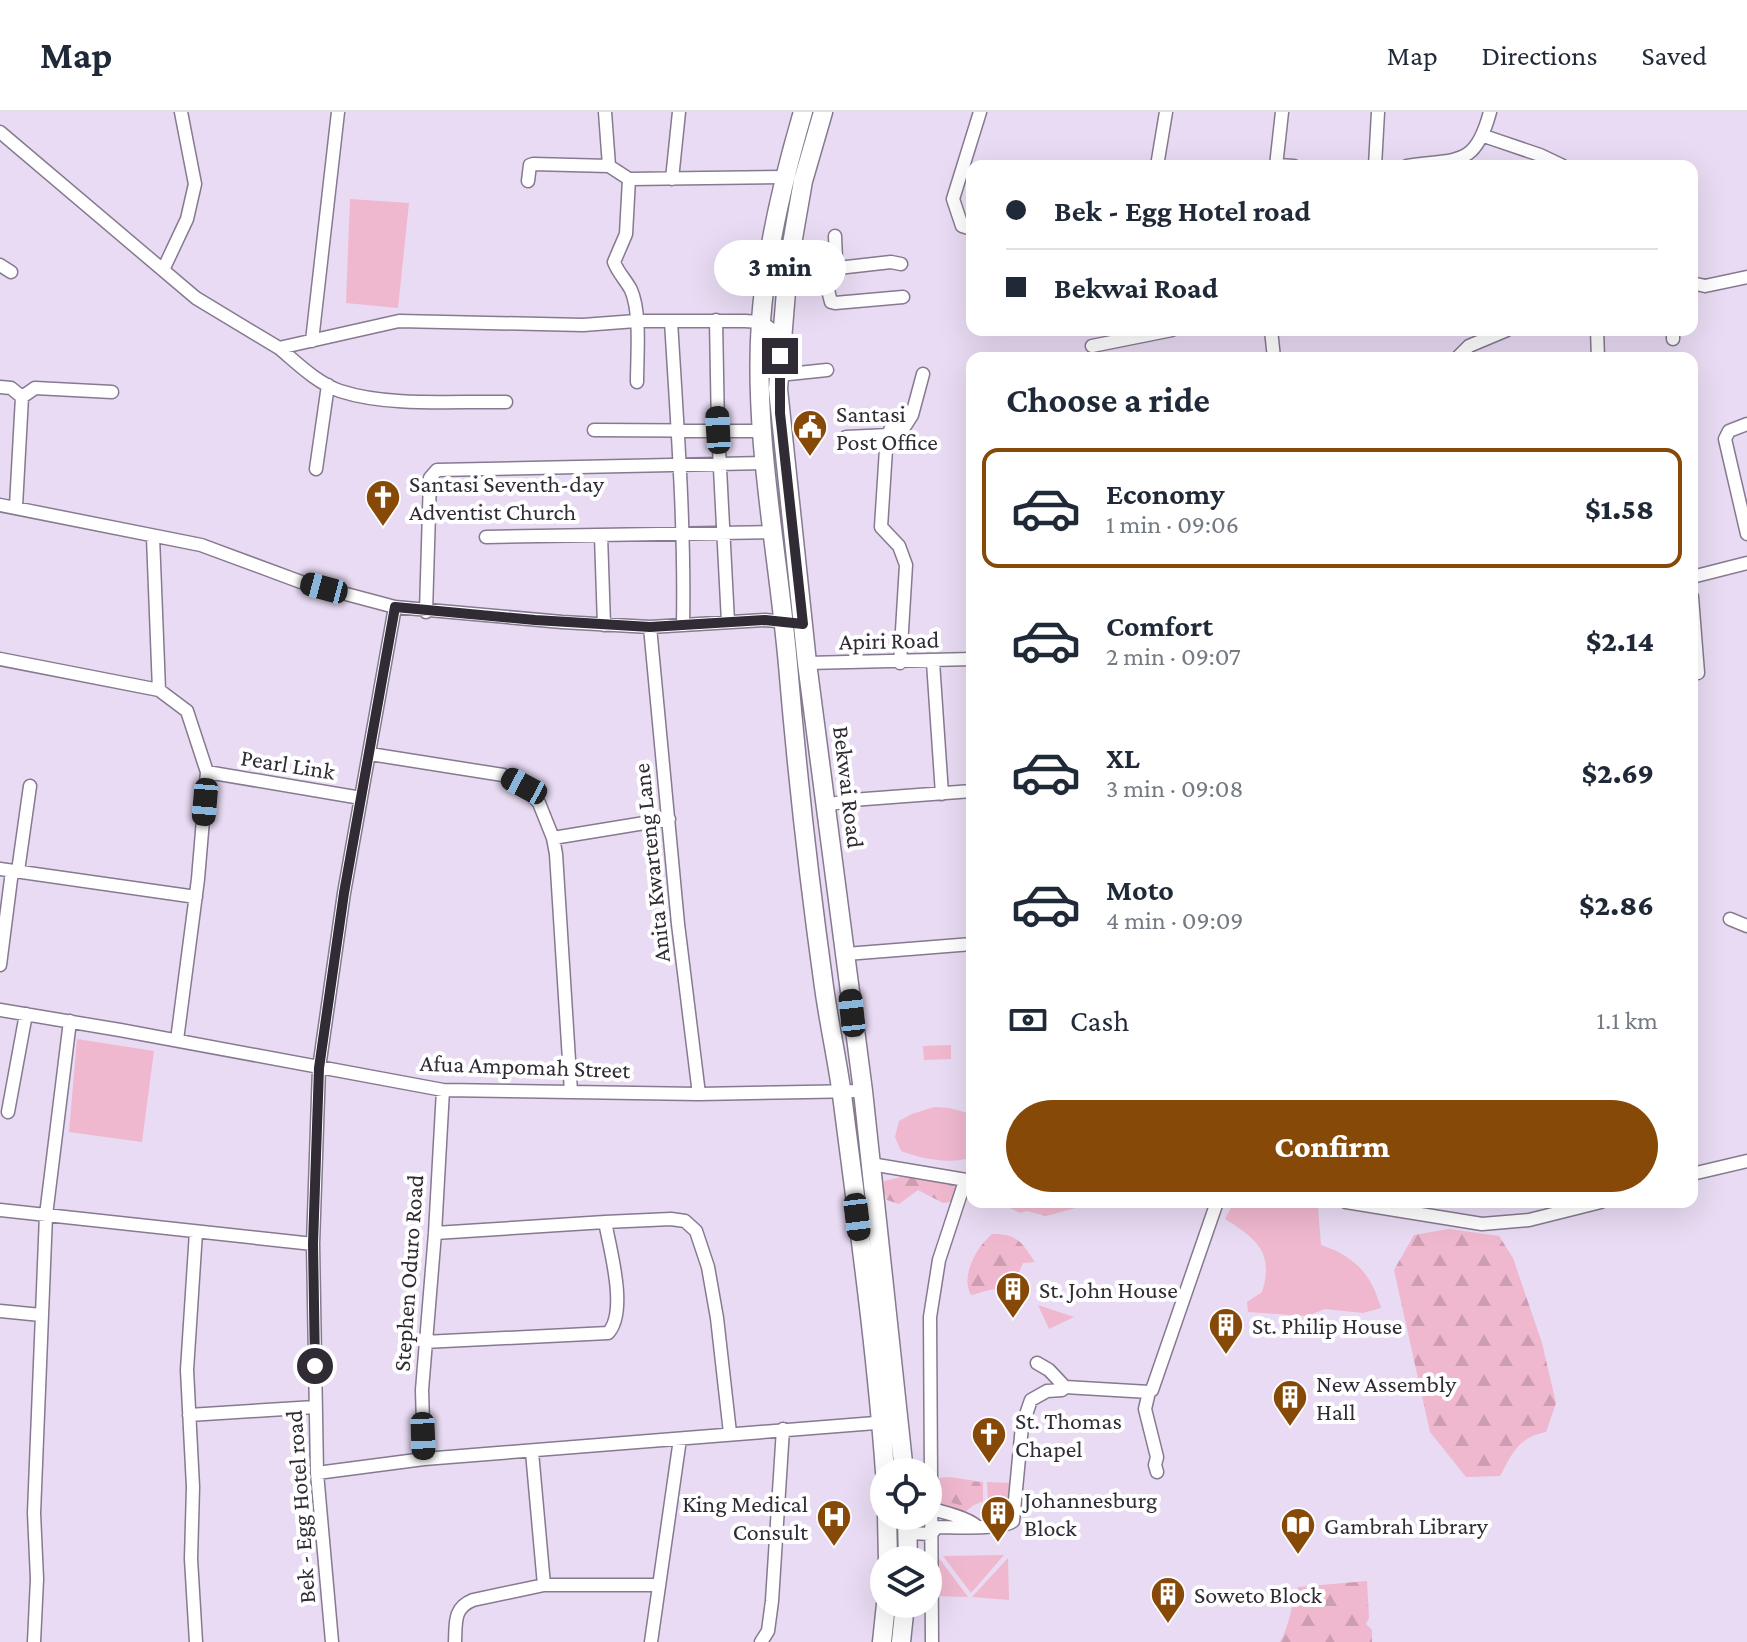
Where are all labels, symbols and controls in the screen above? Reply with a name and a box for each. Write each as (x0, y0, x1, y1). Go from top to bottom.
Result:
text: Map (40, 34, 113, 76)
text: Map (1387, 40, 1438, 71)
text: Directions (1482, 40, 1597, 71)
text: Saved (1641, 40, 1707, 71)
text: Bek - Egg Hotel road (1054, 194, 1311, 227)
callout: 3 min (714, 240, 846, 296)
text: 3 min (748, 253, 812, 282)
text: Bekwai Road (1054, 271, 1218, 304)
route end (762, 338, 798, 374)
text: Choose a ride (1006, 380, 1210, 420)
place label: Santasi Post Office (836, 400, 938, 455)
car (705, 405, 731, 455)
public building icon: Santasi Post Office (791, 408, 829, 458)
place label: Santasi Seventh-day Adventist Church (409, 470, 605, 525)
icon: car (1010, 472, 1082, 544)
text: Economy (1106, 477, 1225, 510)
church icon: Santasi Seventh-day Adventist Church (364, 478, 402, 528)
text: $1.58 (1585, 492, 1654, 525)
text: 1 min · 09:06 (1106, 510, 1239, 539)
car (298, 570, 350, 606)
icon: car (1010, 604, 1082, 676)
text: Comfort (1106, 609, 1213, 642)
text: $2.14 (1586, 624, 1654, 657)
street label: Apiri Road (839, 626, 940, 654)
text: 2 min · 09:07 (1106, 642, 1241, 671)
street label: Bekwai Road (828, 724, 870, 850)
icon: car (1010, 736, 1082, 808)
text: XL (1106, 741, 1140, 774)
street label: Pearl Link (239, 743, 338, 785)
text: $2.69 (1582, 756, 1654, 789)
street label: Anita Kwarteng Lane (627, 762, 675, 964)
car (497, 764, 551, 808)
text: 3 min · 09:08 (1106, 774, 1243, 803)
car (191, 777, 219, 827)
icon: car (1010, 868, 1082, 940)
text: Moto (1106, 873, 1174, 906)
text: $2.86 (1579, 888, 1654, 921)
text: 4 min · 09:09 (1106, 906, 1244, 935)
car (838, 988, 866, 1038)
icon: cash (1006, 998, 1050, 1042)
text: Cash (1070, 1004, 1129, 1037)
text: 1.1 km (1597, 1006, 1658, 1035)
street label: Afua Ampomah Street (419, 1049, 632, 1083)
button: Confirm (1006, 1100, 1658, 1192)
street label: Stephen Oduro Road (388, 1173, 428, 1372)
car (842, 1192, 872, 1242)
building icon: St. John House (994, 1270, 1032, 1320)
place label: St. John House (1039, 1276, 1178, 1303)
building icon: St. Philip House (1207, 1306, 1245, 1356)
place label: St. Philip House (1252, 1312, 1402, 1339)
route start (297, 1348, 333, 1384)
place label: New Assembly Hall (1316, 1370, 1457, 1425)
building icon: New Assembly Hall (1271, 1378, 1309, 1428)
place label: St. Thomas Chapel (1015, 1407, 1122, 1462)
street label: Bek - Egg Hotel road (280, 1409, 320, 1605)
car (410, 1412, 436, 1460)
church icon: St. Thomas Chapel (970, 1415, 1008, 1465)
map controls (870, 1458, 942, 1618)
button: locate (870, 1458, 942, 1530)
place label: Johannesburg Block (1022, 1486, 1158, 1541)
place label: King Medical Consult (682, 1490, 809, 1545)
building icon: Johannesburg Block (979, 1494, 1017, 1544)
hospital icon: King Medical Consult (815, 1498, 853, 1548)
library icon: Gambrah Library (1279, 1506, 1317, 1556)
place label: Gambrah Library (1324, 1512, 1489, 1539)
button: layers (870, 1546, 942, 1618)
building icon: Soweto Block (1149, 1575, 1187, 1625)
place label: Soweto Block (1194, 1581, 1322, 1608)

